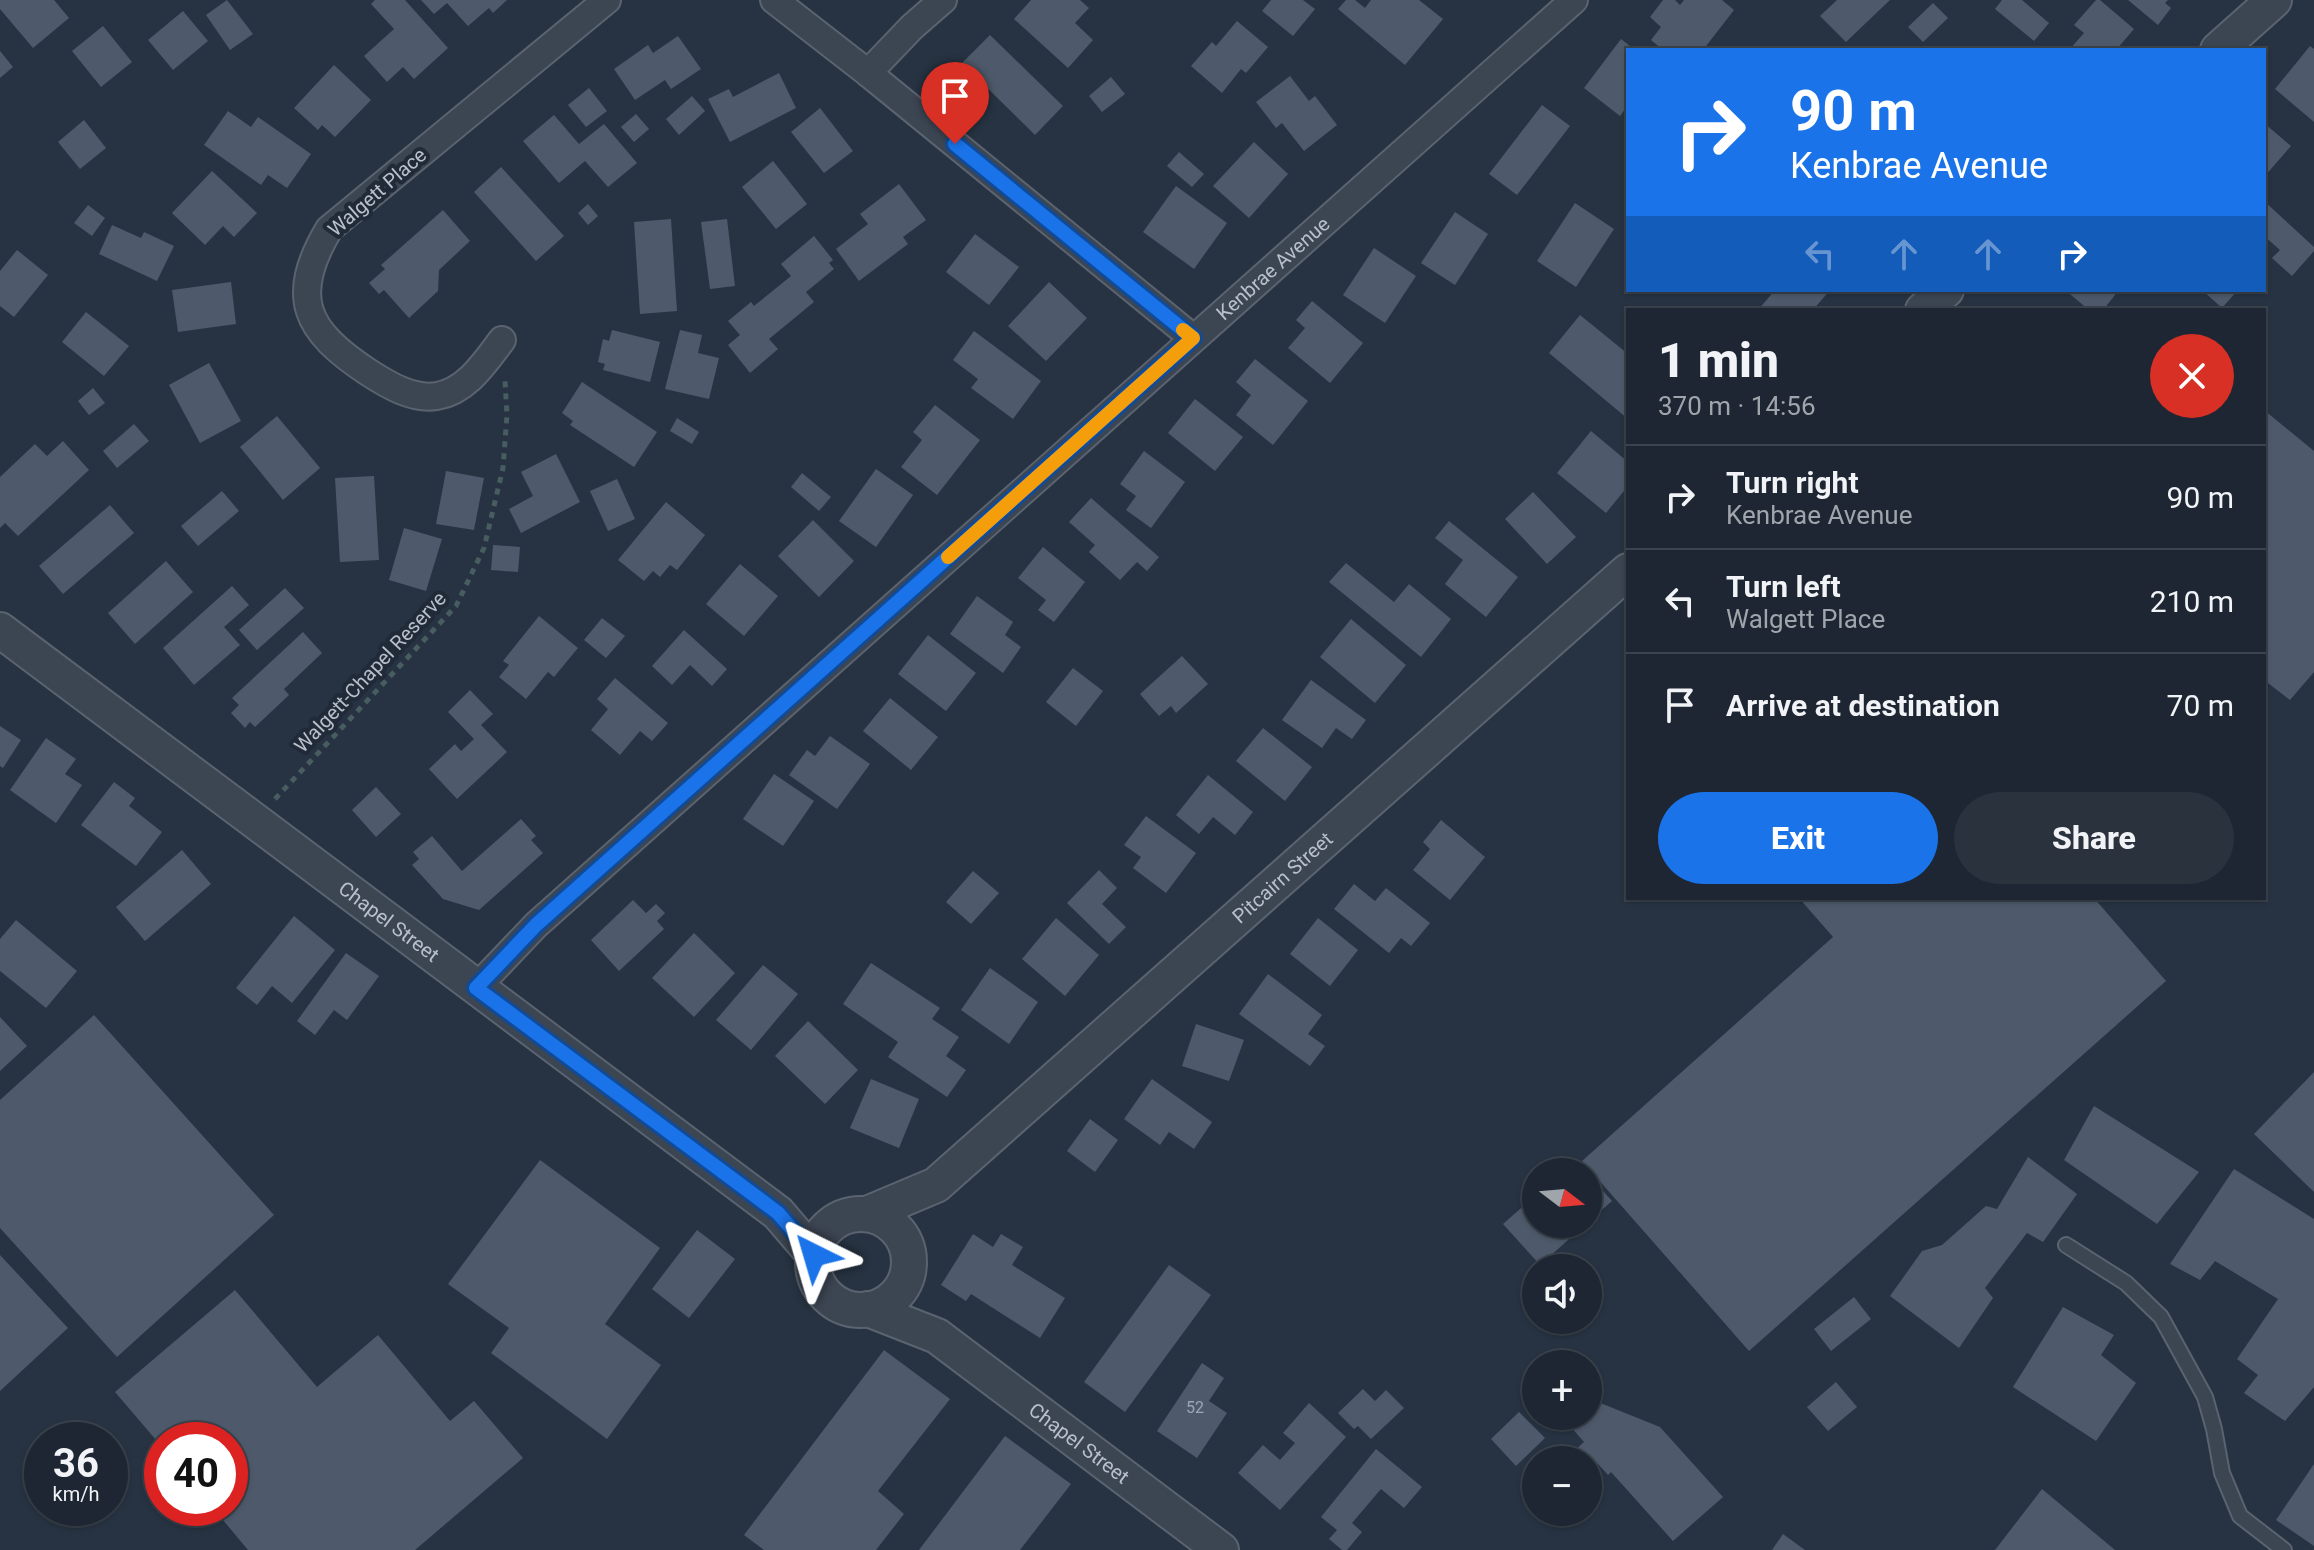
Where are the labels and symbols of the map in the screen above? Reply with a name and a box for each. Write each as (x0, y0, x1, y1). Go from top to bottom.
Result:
pin (921, 62, 989, 144)
street label: Walgett Place (323, 143, 431, 241)
street label: Kenbrae Avenue (1211, 212, 1334, 325)
street label: Walgett-Chapel Reserve (289, 587, 451, 757)
street label: Pitcairn Street (1227, 827, 1337, 928)
street label: Chapel Street (334, 876, 444, 967)
north arrow (1522, 1158, 1602, 1238)
position arrow (772, 1213, 856, 1297)
street label: Chapel Street (1024, 1398, 1134, 1489)
house number: 52 (1186, 1398, 1204, 1417)
speed limit sign: 40 (144, 1422, 248, 1526)

